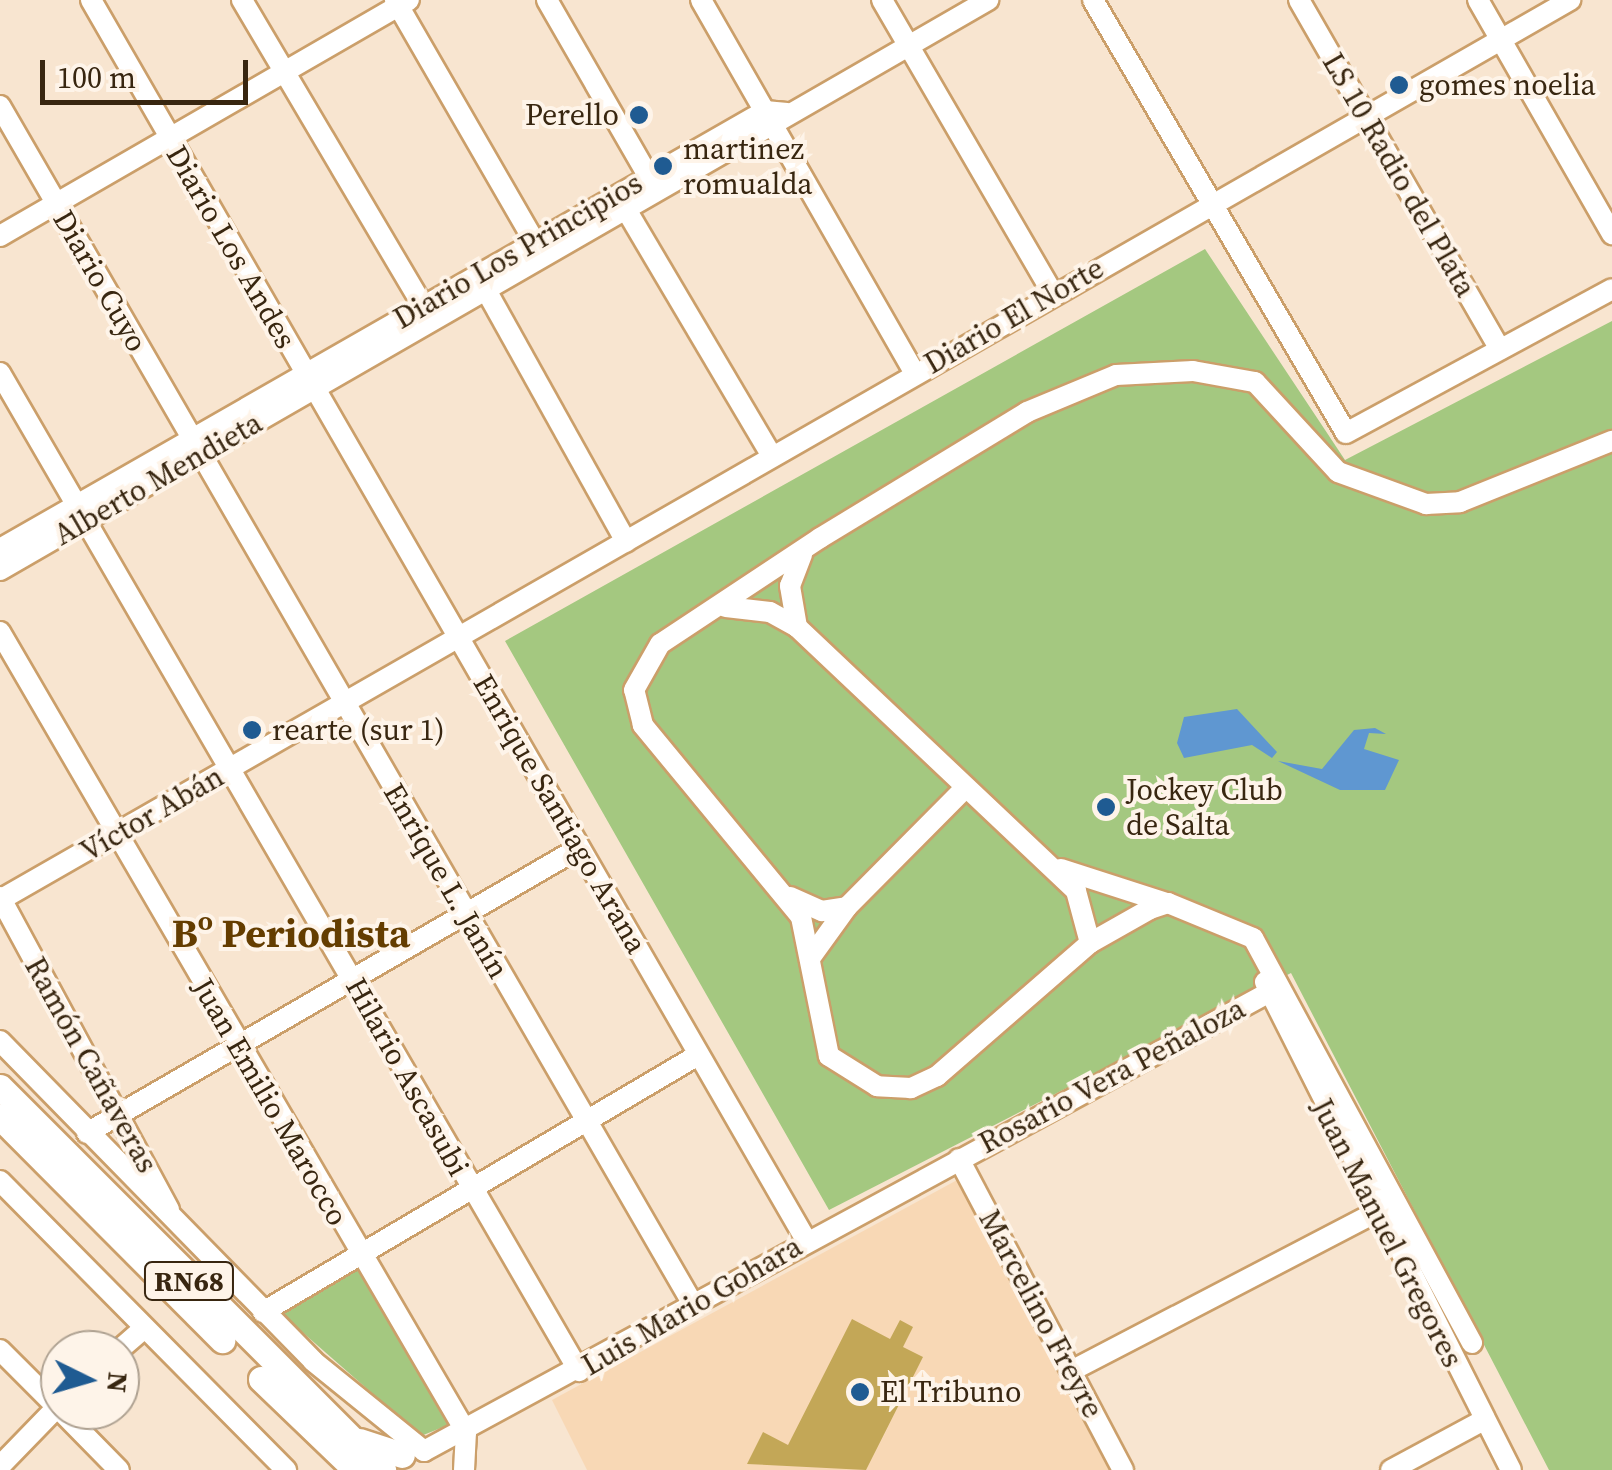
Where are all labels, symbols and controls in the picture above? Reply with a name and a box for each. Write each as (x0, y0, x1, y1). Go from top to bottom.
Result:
scale bar (45, 40, 252, 102)
street label: LS 10 Radio del Plata (1315, 47, 1483, 303)
text: 100 m (57, 57, 136, 98)
place label: gomes noelia (1419, 67, 1596, 103)
marker: gomes noelia (1388, 74, 1410, 96)
place label: Perello (525, 97, 619, 133)
marker: Perello (628, 104, 650, 126)
place label: martinez romualda (683, 131, 812, 202)
street label: Diario Los Andes (158, 139, 304, 355)
marker: martinez romualda (652, 155, 674, 177)
street label: Diario Los Principios (387, 165, 649, 337)
street label: Diario Cuyo (45, 204, 155, 358)
street label: Diario El Norte (918, 250, 1110, 382)
street label: Alberto Mendieta (48, 405, 268, 553)
street label: Enrique Santiago Arana (465, 668, 655, 960)
place label: rearte (sur 1) (272, 712, 445, 748)
marker: rearte (sur 1) (241, 719, 263, 741)
street label: Víctor Abán (74, 759, 230, 869)
place label: Jockey Club de Salta (1126, 772, 1283, 842)
street label: Enrique L. Janín (376, 777, 516, 985)
marker: Jockey Club de Salta (1095, 796, 1117, 818)
district label: Bº Periodista (172, 909, 410, 957)
street label: Ramón Cañaveras (17, 951, 165, 1179)
street label: Juan Emilio Marocco (184, 972, 356, 1232)
street label: Hilario Ascasubi (338, 972, 476, 1182)
street label: Rosario Vera Peñaloza (972, 990, 1252, 1162)
street label: Juan Manuel Gregores (1304, 1093, 1470, 1373)
street label: Marcelino Freyre (971, 1204, 1111, 1424)
street label: Luis Mario Gohara (576, 1228, 808, 1384)
road number: RN68 (142, 1258, 236, 1304)
north arrow (40, 1330, 140, 1430)
text: N (98, 1371, 138, 1394)
place label: El Tribuno (880, 1374, 1022, 1410)
marker: El Tribuno (849, 1381, 871, 1403)

